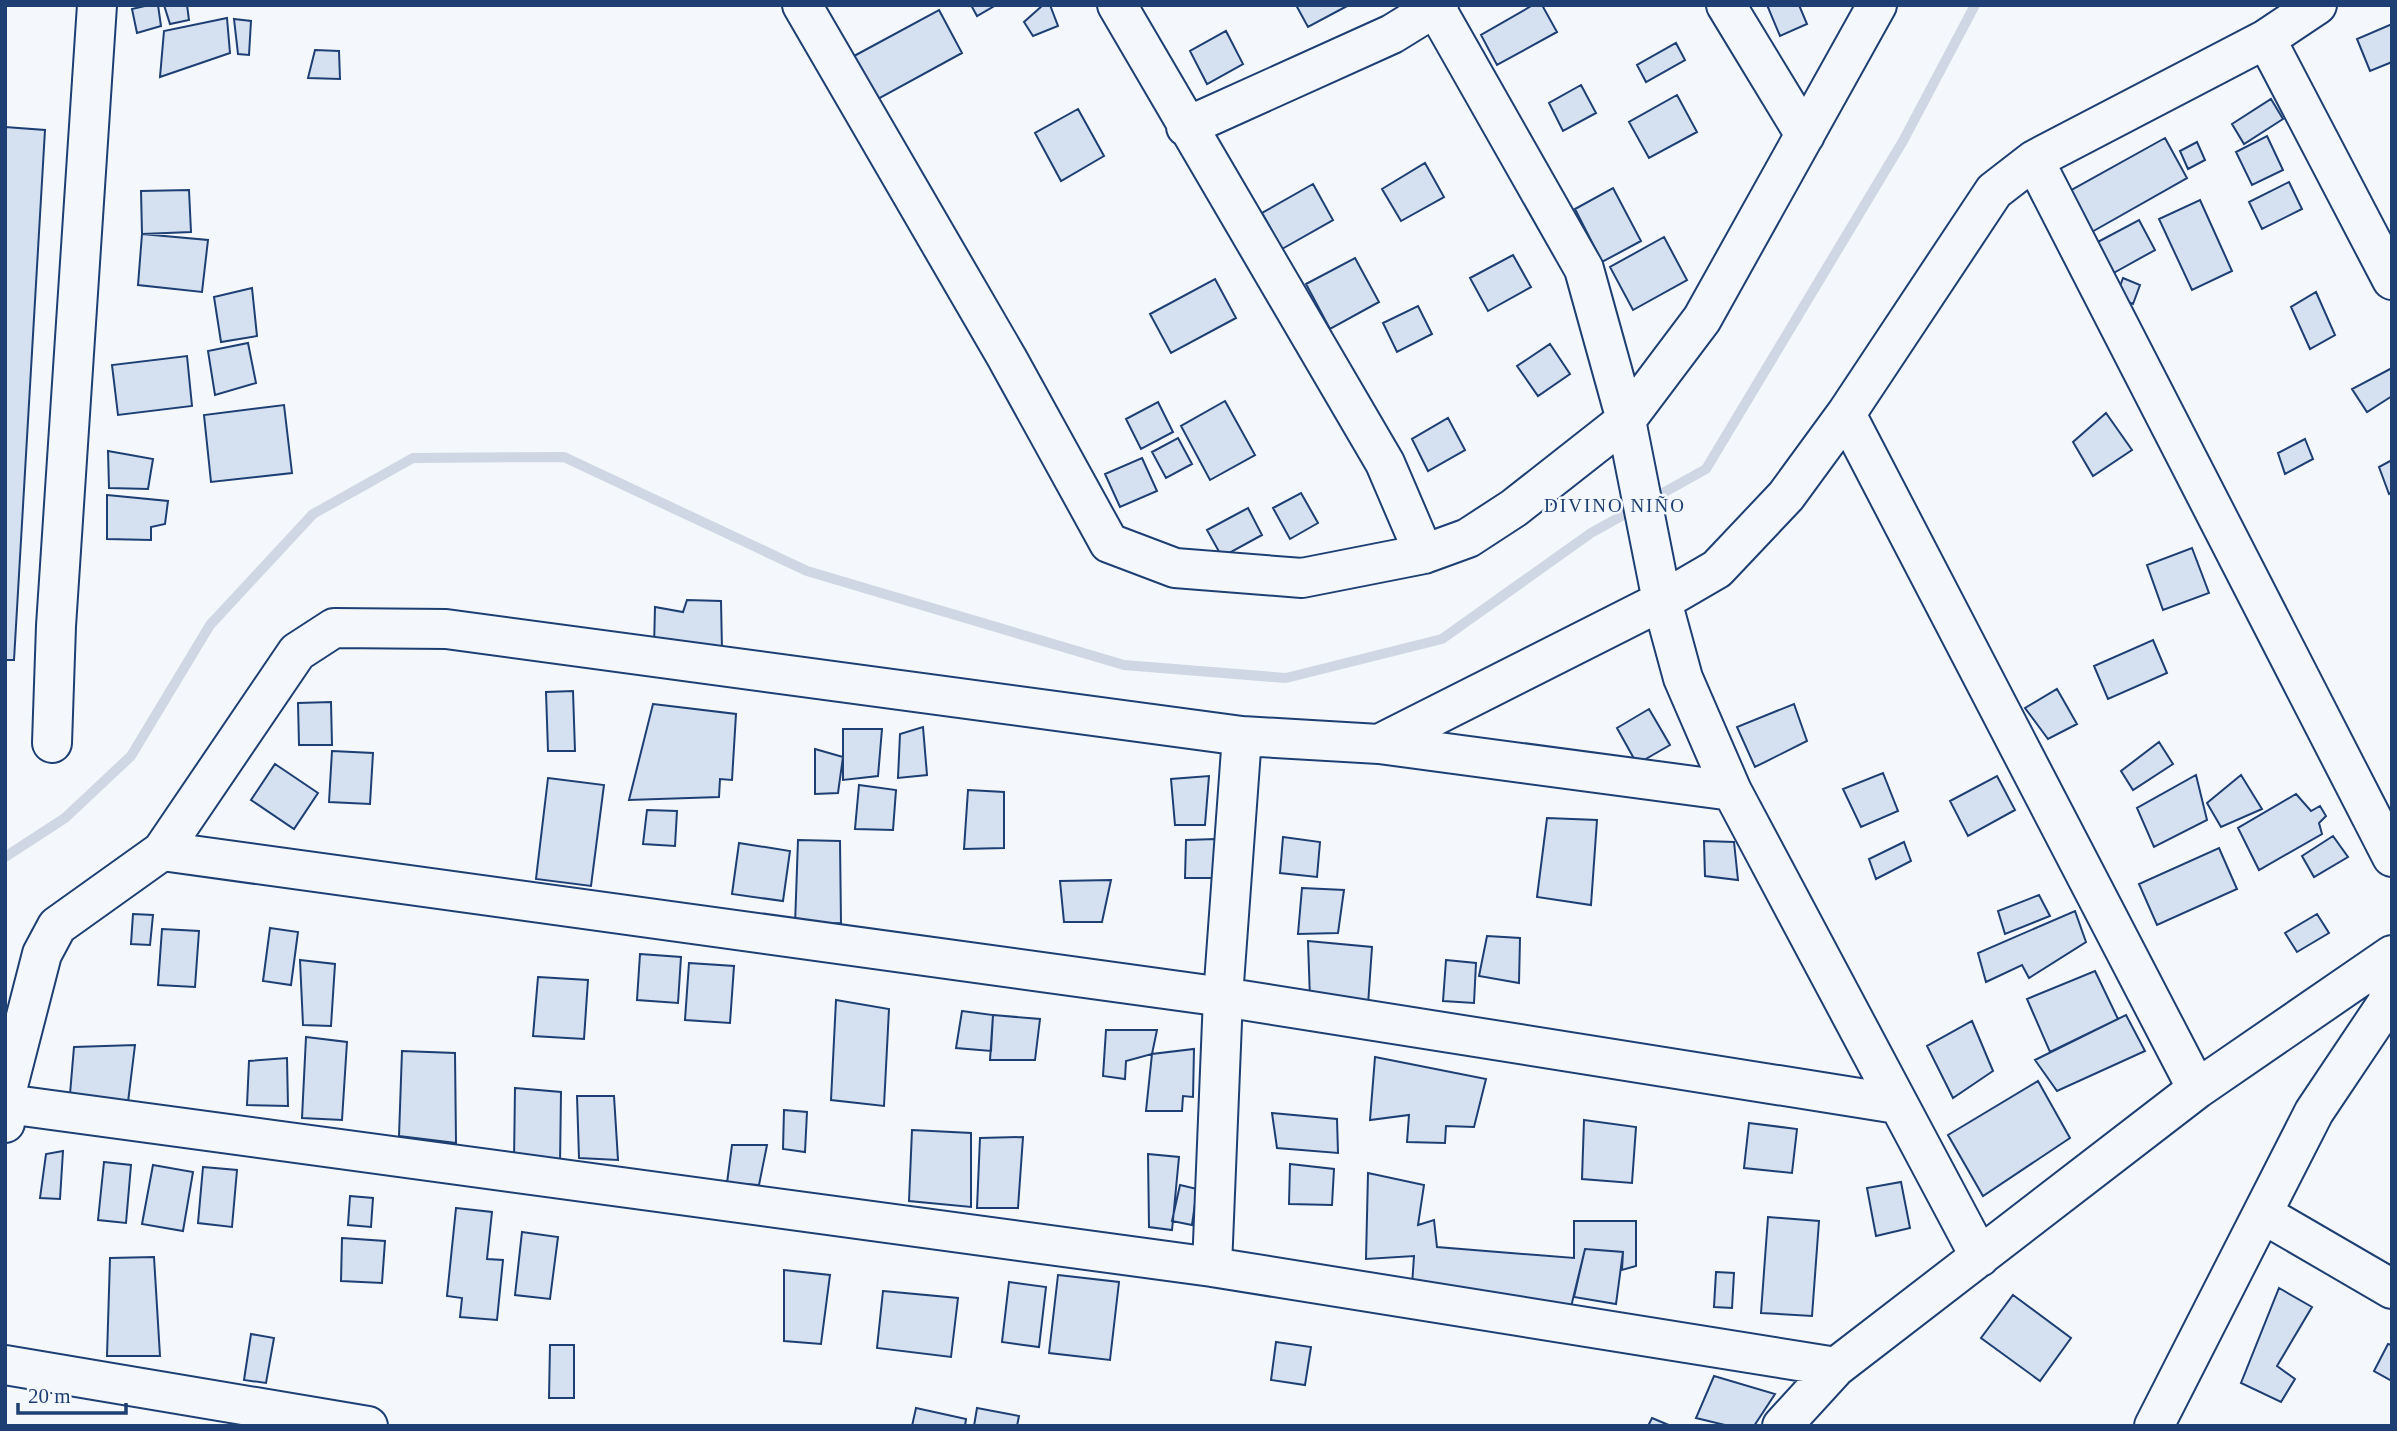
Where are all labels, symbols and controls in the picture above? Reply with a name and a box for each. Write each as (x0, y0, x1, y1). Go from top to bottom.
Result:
district label: DIVINO NIÑO (1544, 495, 1686, 516)
scale bar (18, 1372, 126, 1416)
text: 20 m (28, 1384, 71, 1408)

